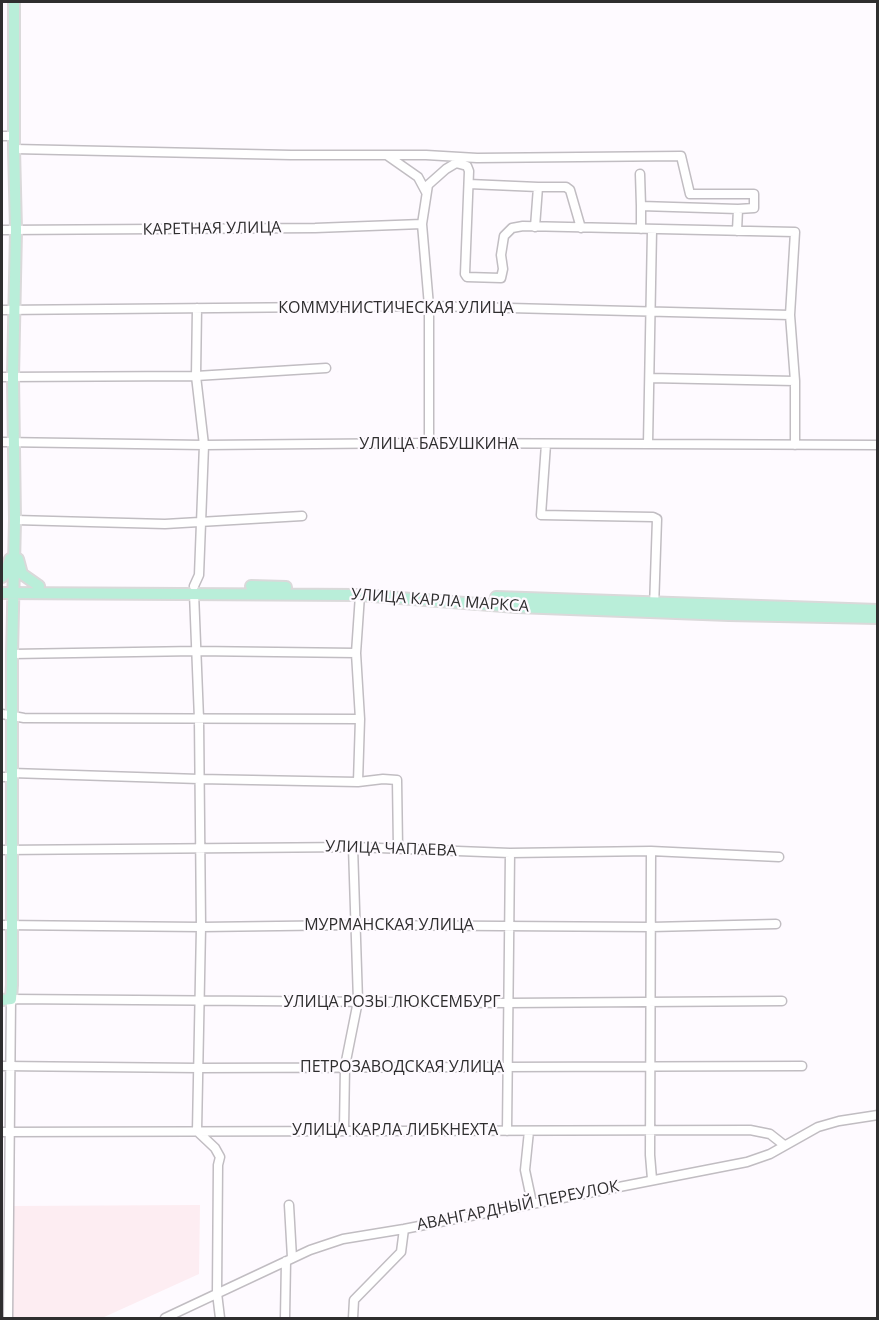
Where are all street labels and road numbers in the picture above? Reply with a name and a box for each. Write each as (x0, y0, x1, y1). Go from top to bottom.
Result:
street label: КАРЕТНАЯ УЛИЦА (143, 218, 281, 240)
street label: КОММУНИСТИЧЕСКАЯ УЛИЦА (278, 298, 514, 318)
street label: УЛИЦА БАБУШКИНА (359, 434, 519, 454)
street label: УЛИЦА КАРЛА МАРКСА (350, 585, 530, 617)
street label: УЛИЦА ЧАПАЕВА (325, 837, 457, 861)
street label: МУРМАНСКАЯ УЛИЦА (304, 915, 474, 935)
street label: УЛИЦА РОЗЫ ЛЮКСЕМБУРГ (283, 992, 501, 1012)
street label: ПЕТРОЗАВОДСКАЯ УЛИЦА (300, 1057, 504, 1077)
street label: УЛИЦА КАРЛА ЛИБКНЕХТА (292, 1120, 498, 1140)
street label: АВАНГАРДНЫЙ ПЕРЕУЛОК (415, 1177, 621, 1235)

